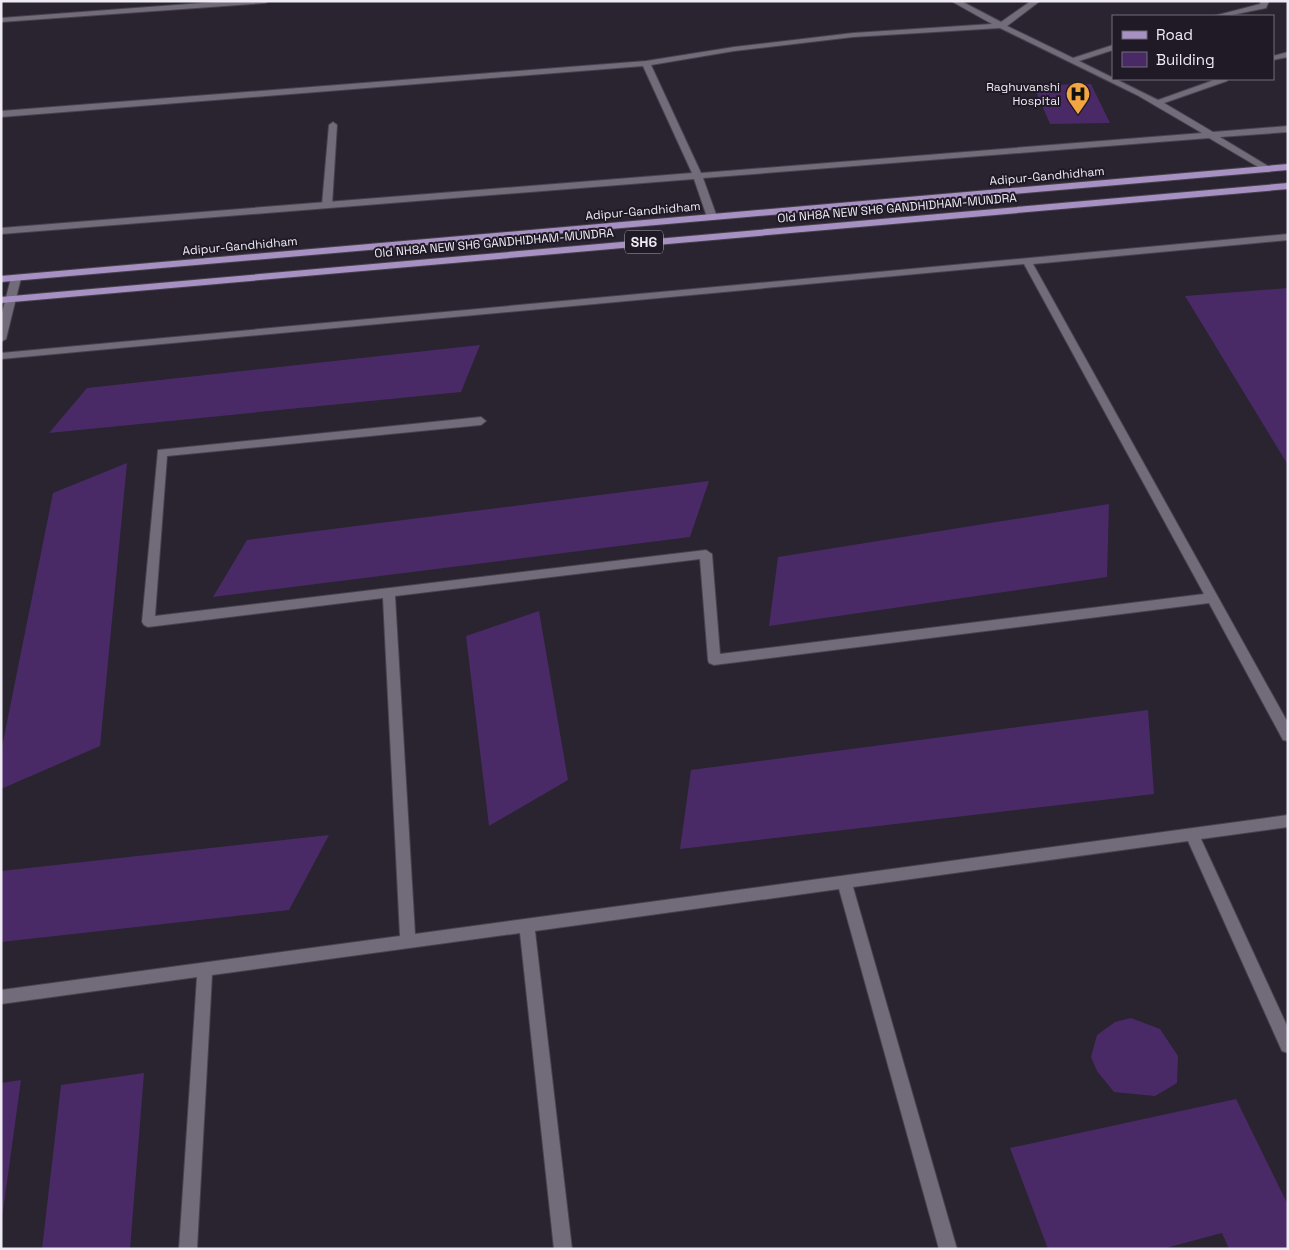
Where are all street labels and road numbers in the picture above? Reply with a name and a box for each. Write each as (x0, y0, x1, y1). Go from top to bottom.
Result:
street label: Adipur-Gandhidham (989, 163, 1105, 189)
street label: Old NH8A NEW SH6 GANDHIDHAM-MUNDRA (777, 190, 1018, 226)
street label: Adipur-Gandhidham (585, 198, 701, 224)
street label: Old NH8A NEW SH6 GANDHIDHAM-MUNDRA (374, 225, 615, 261)
road number: SH6 (625, 230, 663, 253)
street label: Adipur-Gandhidham (182, 233, 298, 259)

